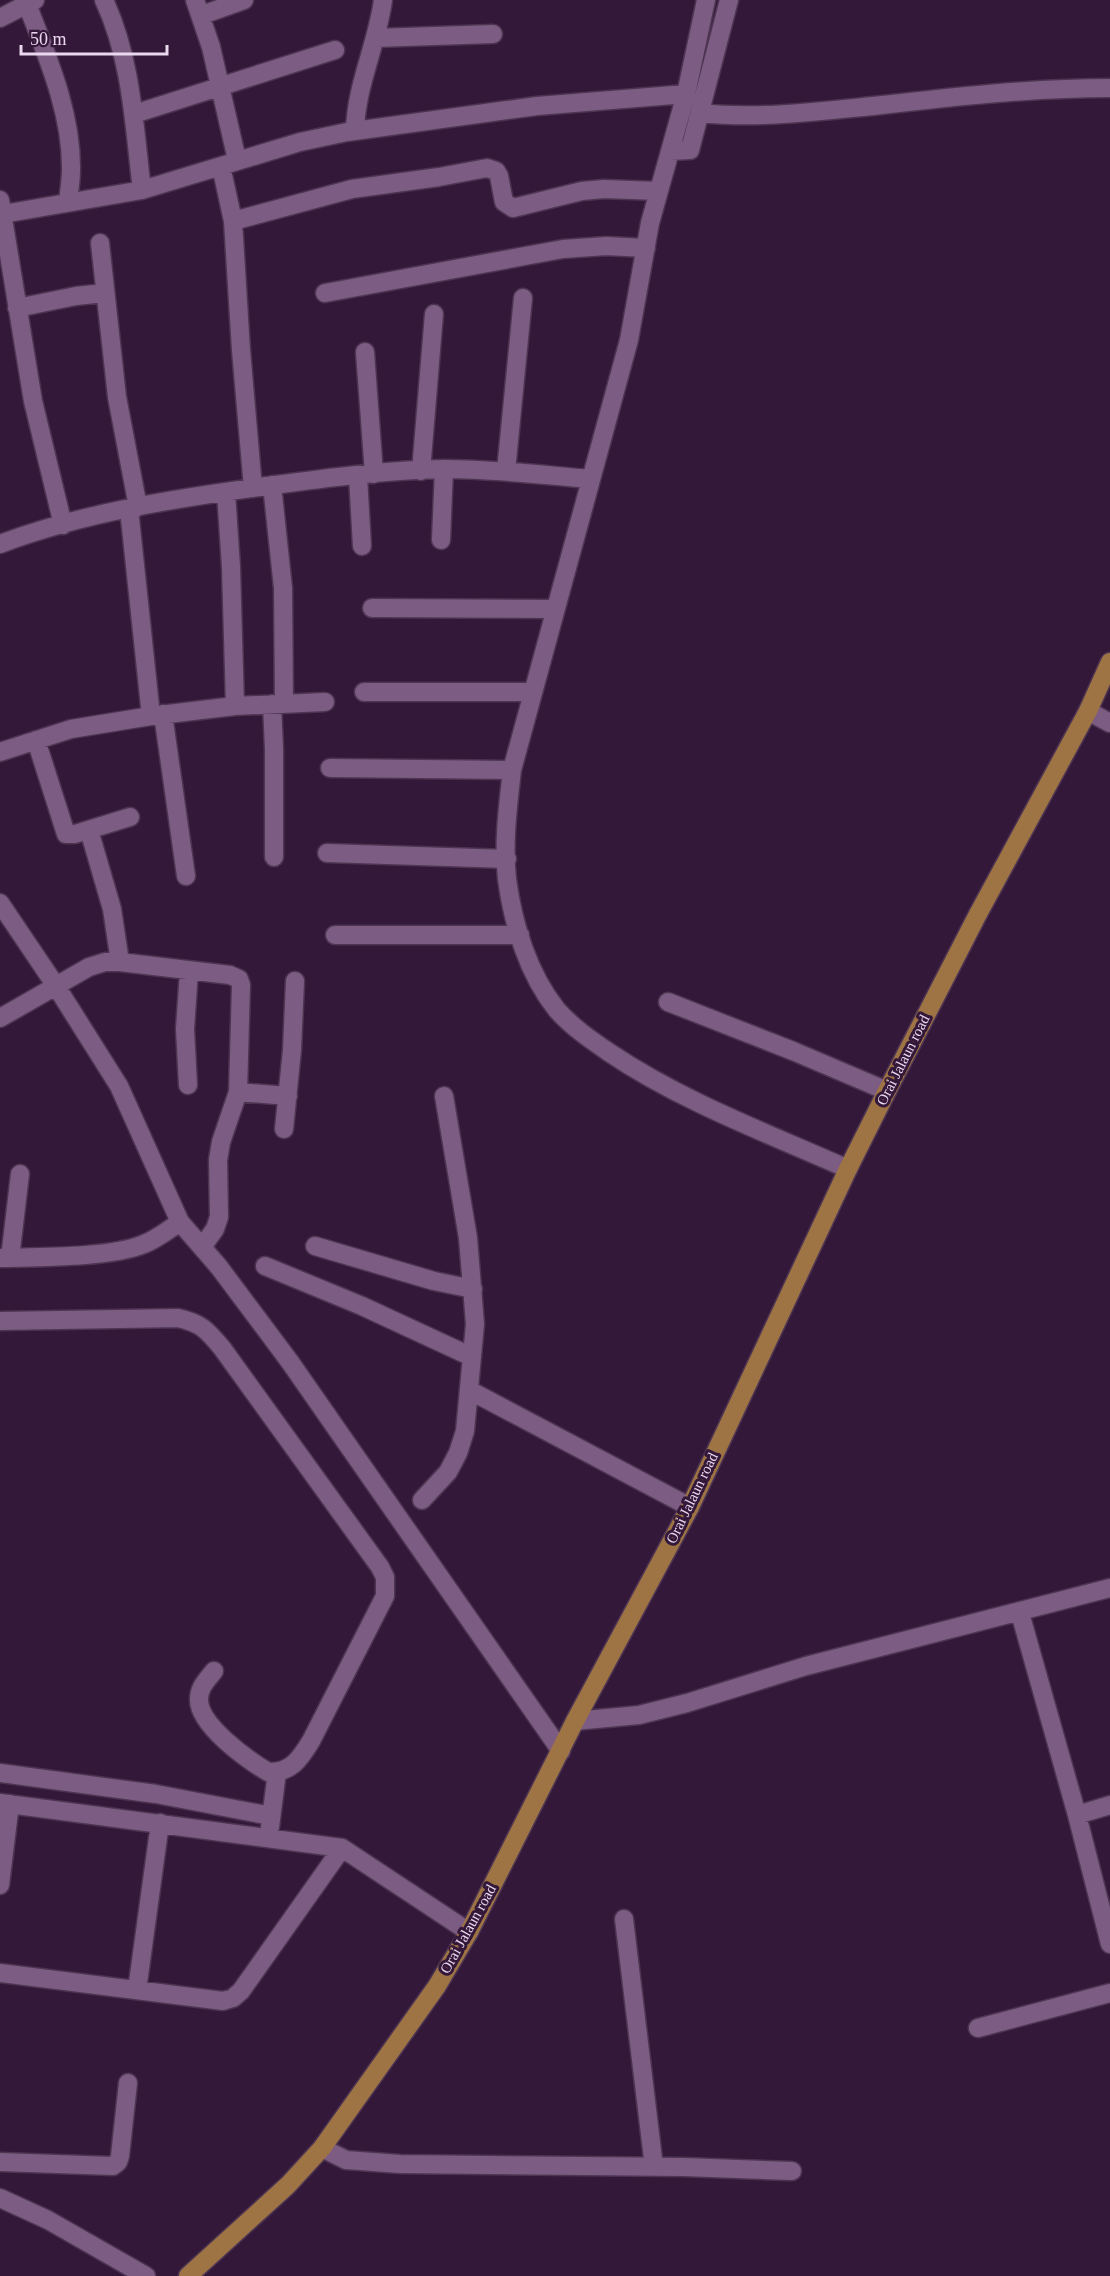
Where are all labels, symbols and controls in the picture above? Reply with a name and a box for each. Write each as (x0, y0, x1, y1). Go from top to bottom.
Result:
scale bar (21, 18, 166, 56)
text: 50 m (30, 29, 67, 49)
street label: Orai Jalaun road (873, 1012, 933, 1108)
street label: Orai Jalaun road (663, 1450, 721, 1546)
street label: Orai Jalaun road (437, 1881, 499, 1976)

